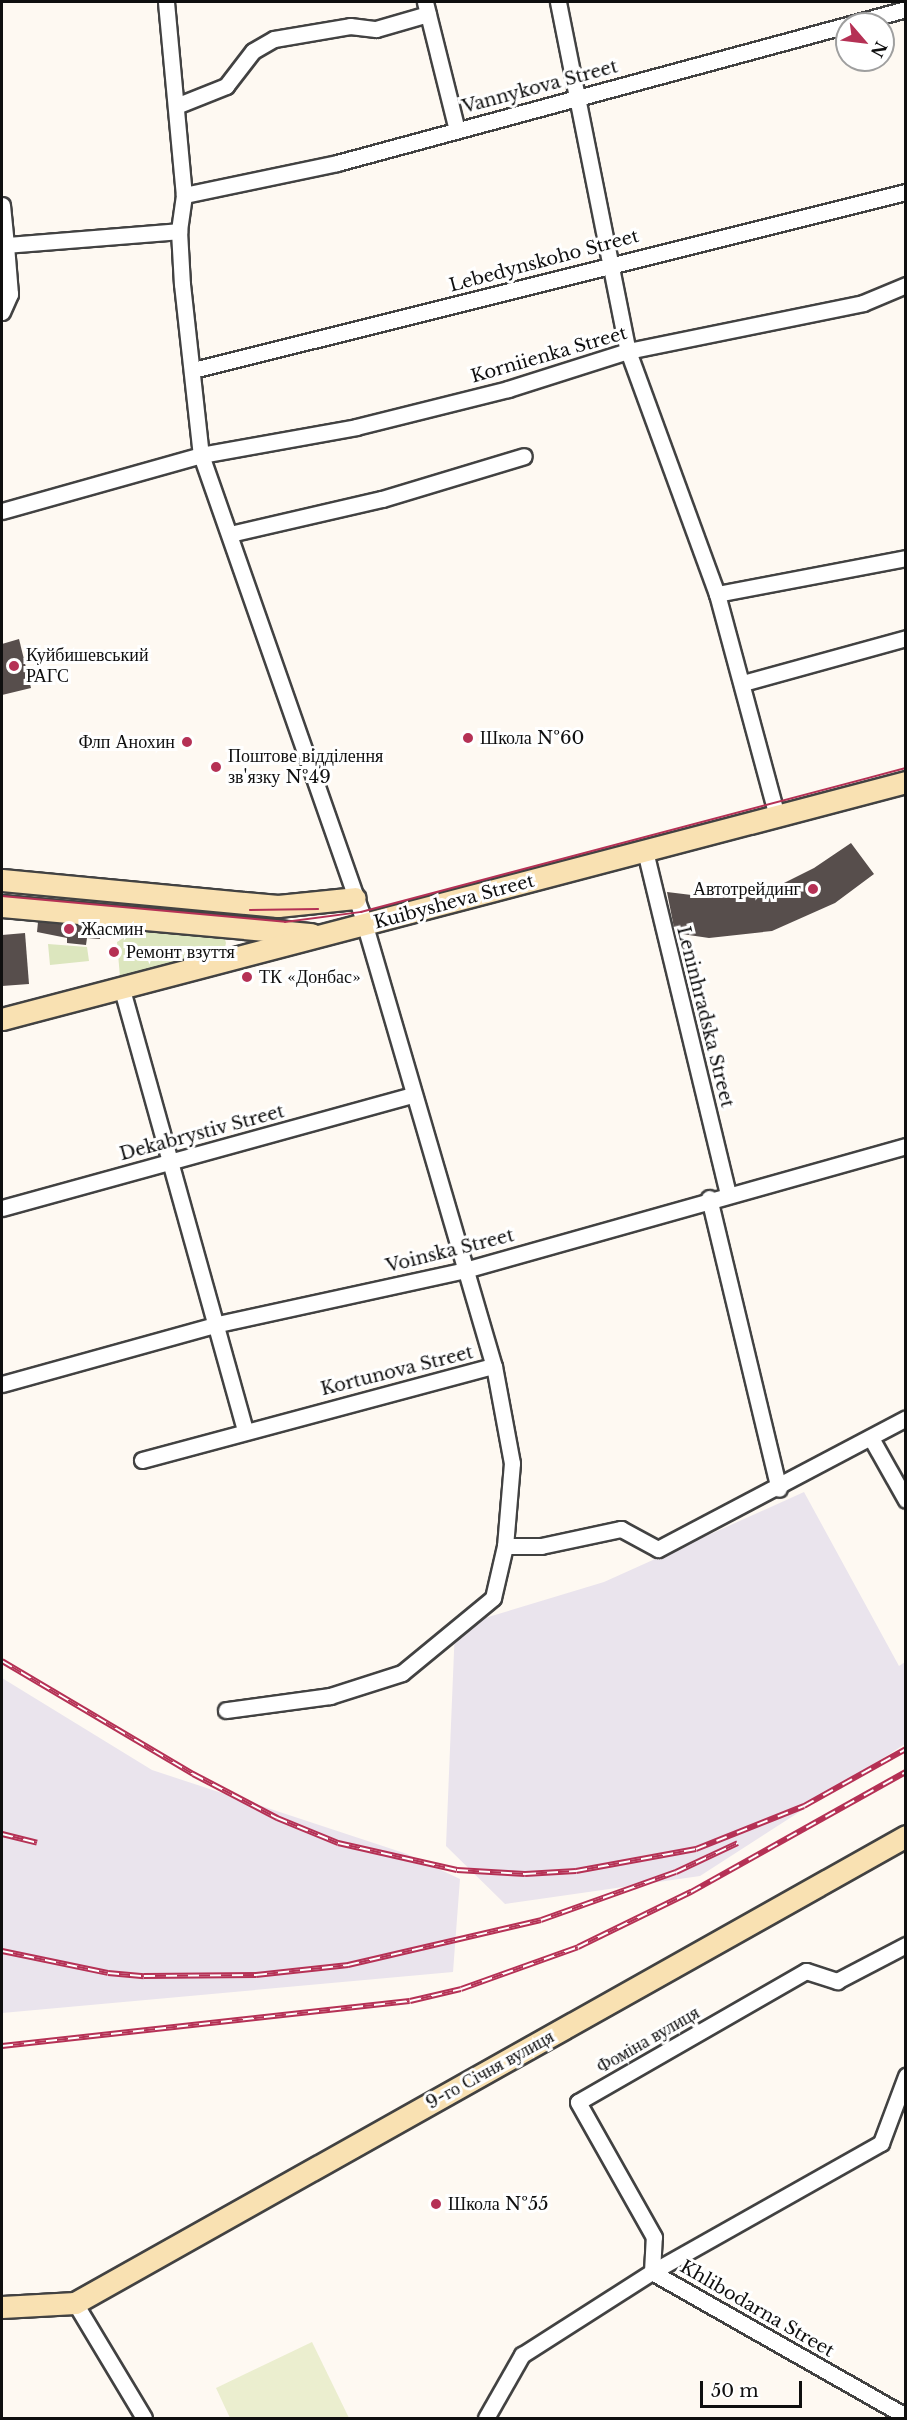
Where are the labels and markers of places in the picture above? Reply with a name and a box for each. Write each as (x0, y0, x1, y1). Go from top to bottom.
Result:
place label: Куйбишевський РАГС (26, 645, 149, 688)
marker: Куйбишевський РАГС (7, 659, 21, 673)
place label: Школа №60 (480, 727, 584, 749)
place label: Флп Анохин (78, 731, 175, 753)
marker: Школа №60 (461, 731, 475, 745)
marker: Флп Анохин (180, 735, 194, 749)
place label: Поштове відділення зв'язку №49 (228, 746, 383, 789)
marker: Поштове відділення зв'язку №49 (209, 760, 223, 774)
place label: Автотрейдинг (693, 878, 801, 900)
marker: Автотрейдинг (806, 882, 820, 896)
place label: Жасмин (81, 918, 143, 940)
marker: Жасмин (62, 922, 76, 936)
place label: Ремонт взуття (126, 941, 235, 963)
marker: Ремонт взуття (107, 945, 121, 959)
place label: ТК «Донбас» (259, 966, 361, 988)
marker: ТК «Донбас» (240, 970, 254, 984)
place label: Школа №55 (448, 2193, 548, 2215)
marker: Школа №55 (429, 2197, 443, 2211)

